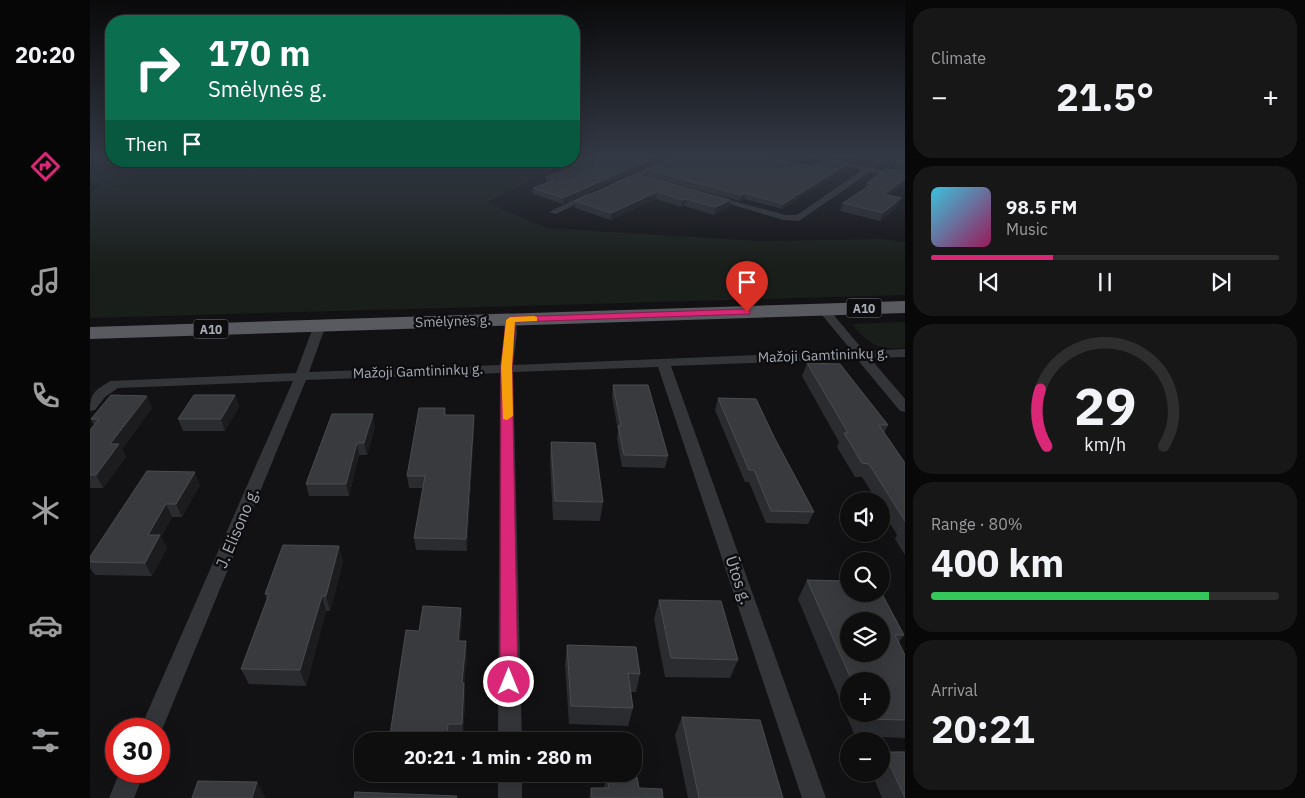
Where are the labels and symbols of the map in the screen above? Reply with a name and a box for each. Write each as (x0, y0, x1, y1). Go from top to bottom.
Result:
pin (726, 261, 768, 312)
road number: A10 (846, 298, 882, 318)
street label: Smėlynės g. (415, 311, 491, 331)
road number: A10 (194, 320, 228, 338)
street label: Mažoji Gamtininkų g. (757, 344, 889, 366)
street label: Mažoji Gamtininkų g. (352, 360, 484, 382)
street label: J. Elisono g. (211, 485, 263, 571)
street label: Ūtos g. (721, 553, 757, 607)
position arrow (482, 655, 534, 707)
speed limit sign: 30 (105, 718, 170, 783)

